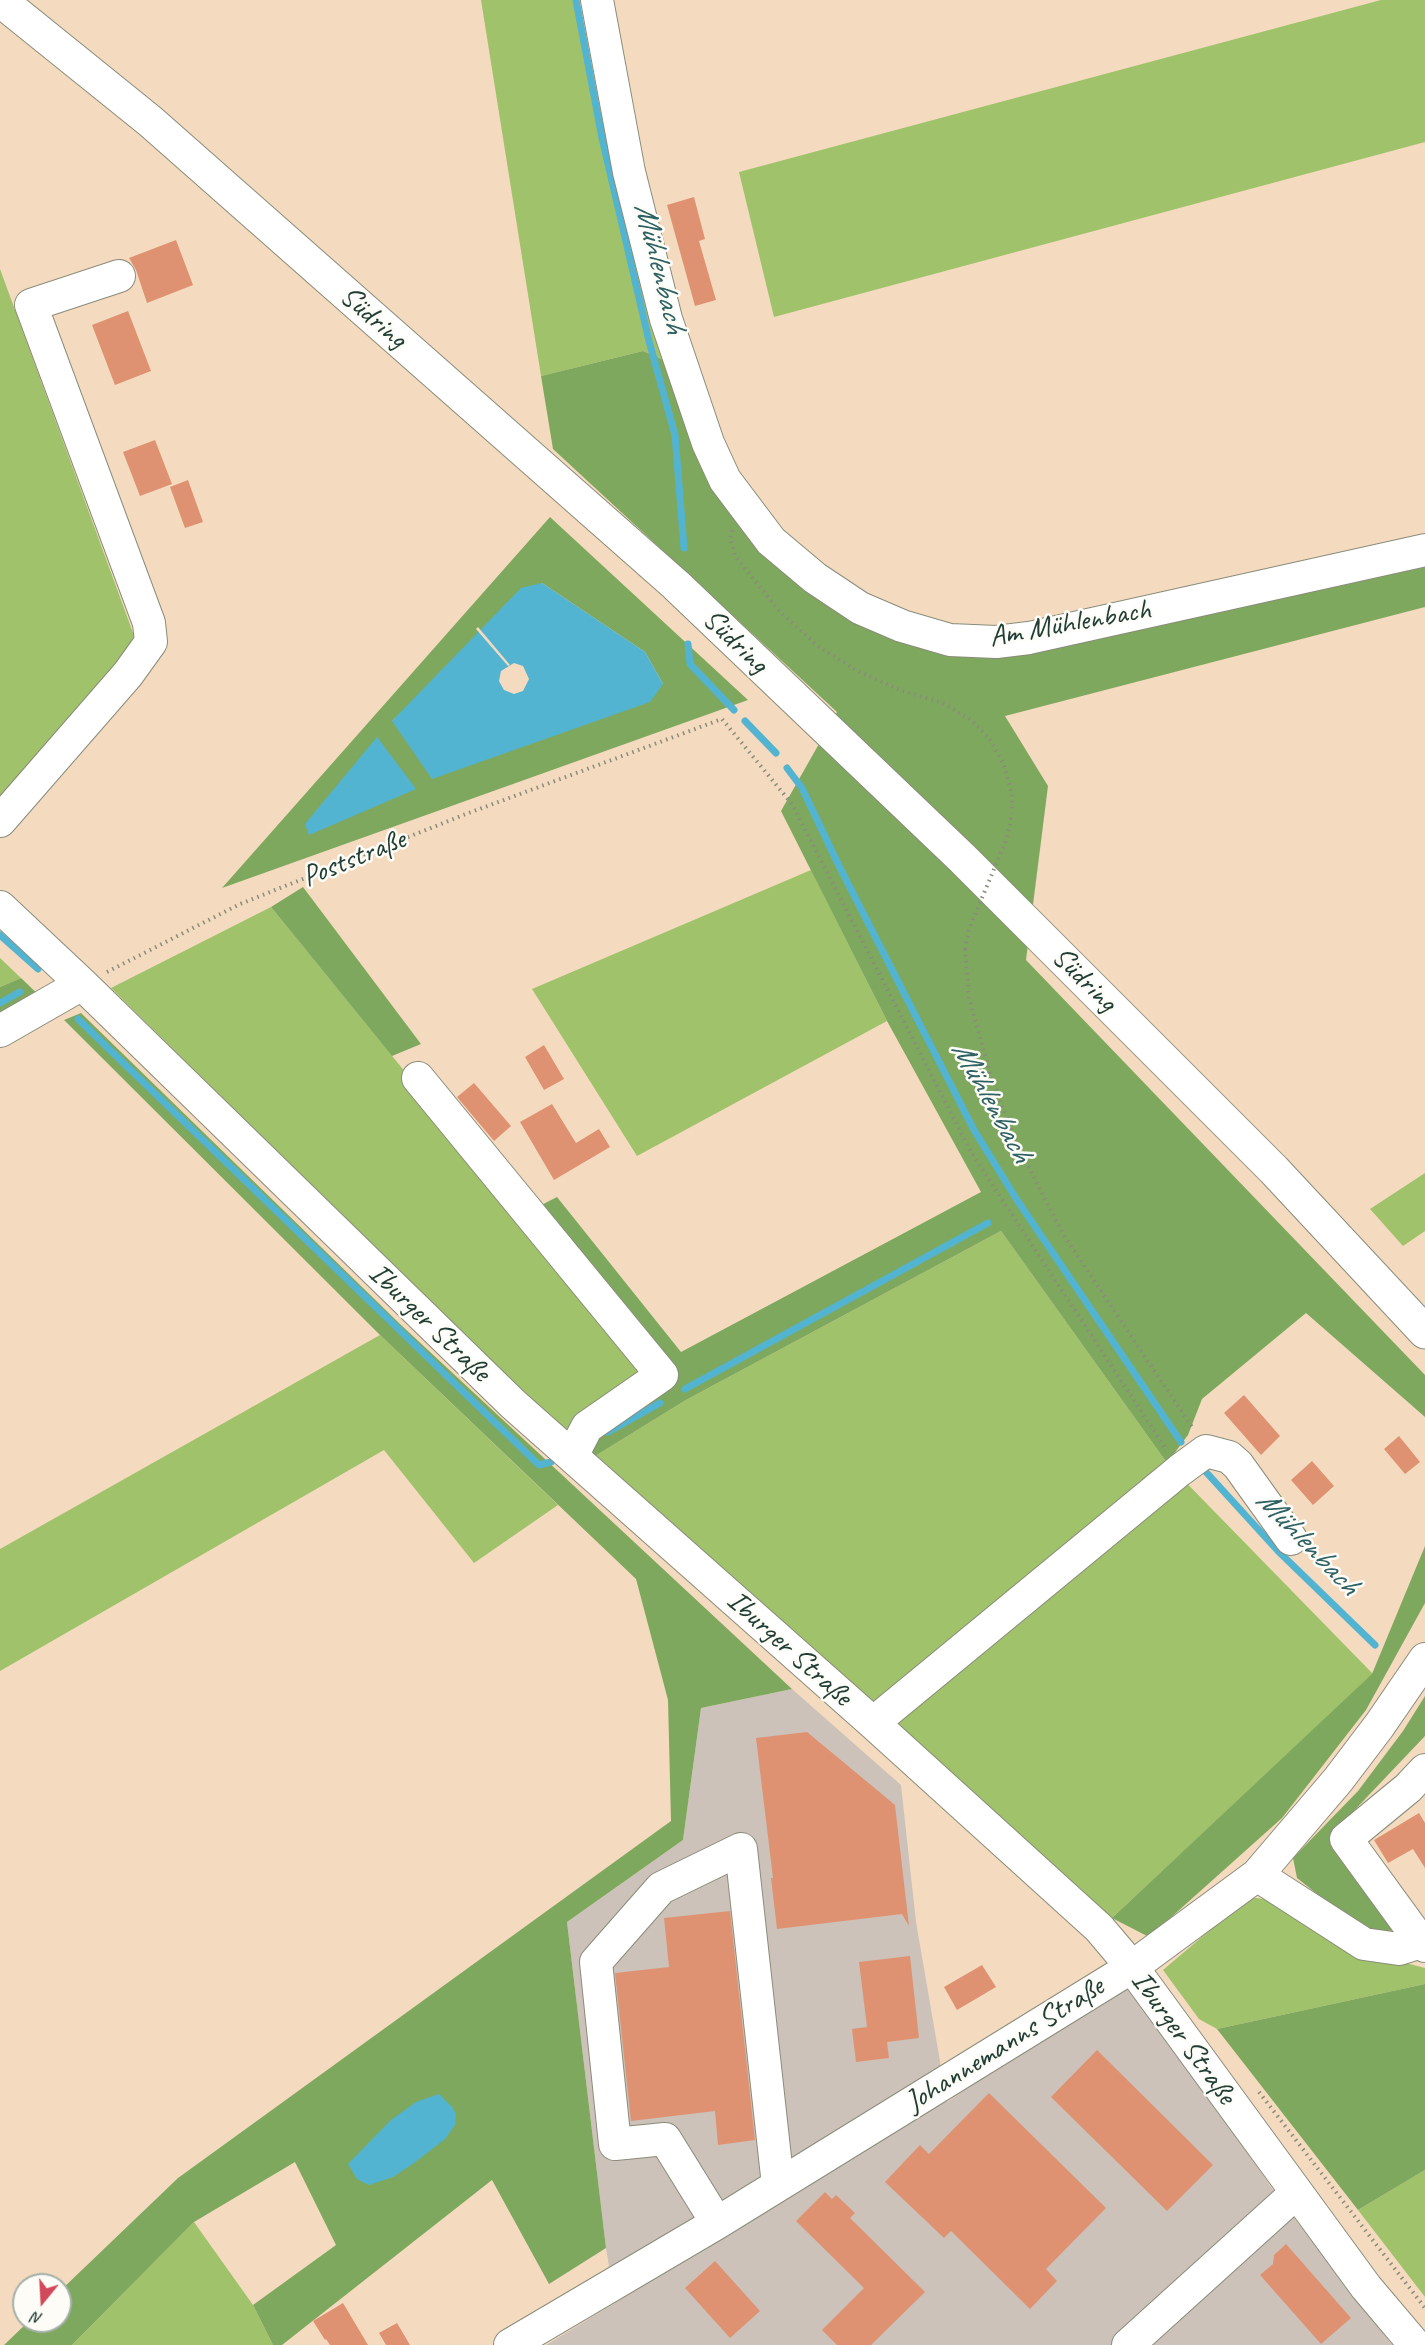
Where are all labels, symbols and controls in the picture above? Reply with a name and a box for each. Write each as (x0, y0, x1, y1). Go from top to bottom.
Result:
water label: Mühlenbach (624, 199, 694, 337)
street label: Südring (332, 279, 414, 357)
street label: Am Mühlenbach (986, 592, 1154, 656)
street label: Südring (694, 602, 776, 682)
street label: Poststraße (297, 822, 411, 896)
street label: Südring (1044, 940, 1124, 1020)
water label: Mühlenbach (942, 1035, 1040, 1169)
street label: Iburger Straße (360, 1256, 498, 1390)
water label: Mühlenbach (1247, 1482, 1367, 1604)
street label: Iburger Straße (719, 1583, 859, 1715)
street label: Iburger Straße (1123, 1964, 1243, 2112)
street label: Johannemanns Straße (899, 1970, 1111, 2120)
north arrow (12, 2273, 72, 2333)
text: N (29, 2307, 45, 2329)

